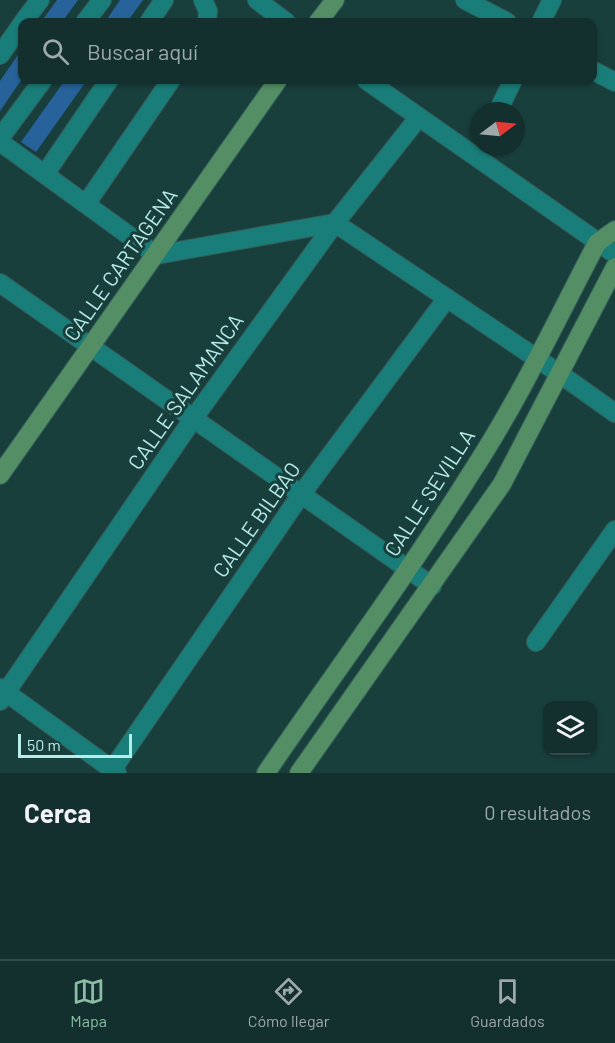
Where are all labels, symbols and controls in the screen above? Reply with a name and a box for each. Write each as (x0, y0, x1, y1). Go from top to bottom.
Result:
search box (18, 18, 597, 84)
icon: search (39, 35, 72, 68)
text: Buscar aquí (87, 38, 198, 64)
north arrow (471, 102, 525, 156)
street label: CALLE CARTAGENA (58, 183, 182, 345)
street label: CALLE SALAMANCA (122, 308, 248, 474)
street label: CALLE SEVILLA (378, 424, 479, 561)
street label: CALLE BILBAO (207, 457, 305, 582)
map controls (543, 701, 597, 755)
button: layers (543, 701, 597, 755)
scale bar (18, 731, 132, 758)
text: 50 m (27, 735, 61, 754)
text: Cerca (24, 797, 91, 828)
text: 0 resultados (484, 800, 591, 824)
tab: Mapa (70, 975, 107, 1030)
tab: Cómo llegar (248, 975, 329, 1030)
tab: Guardados (470, 975, 545, 1030)

